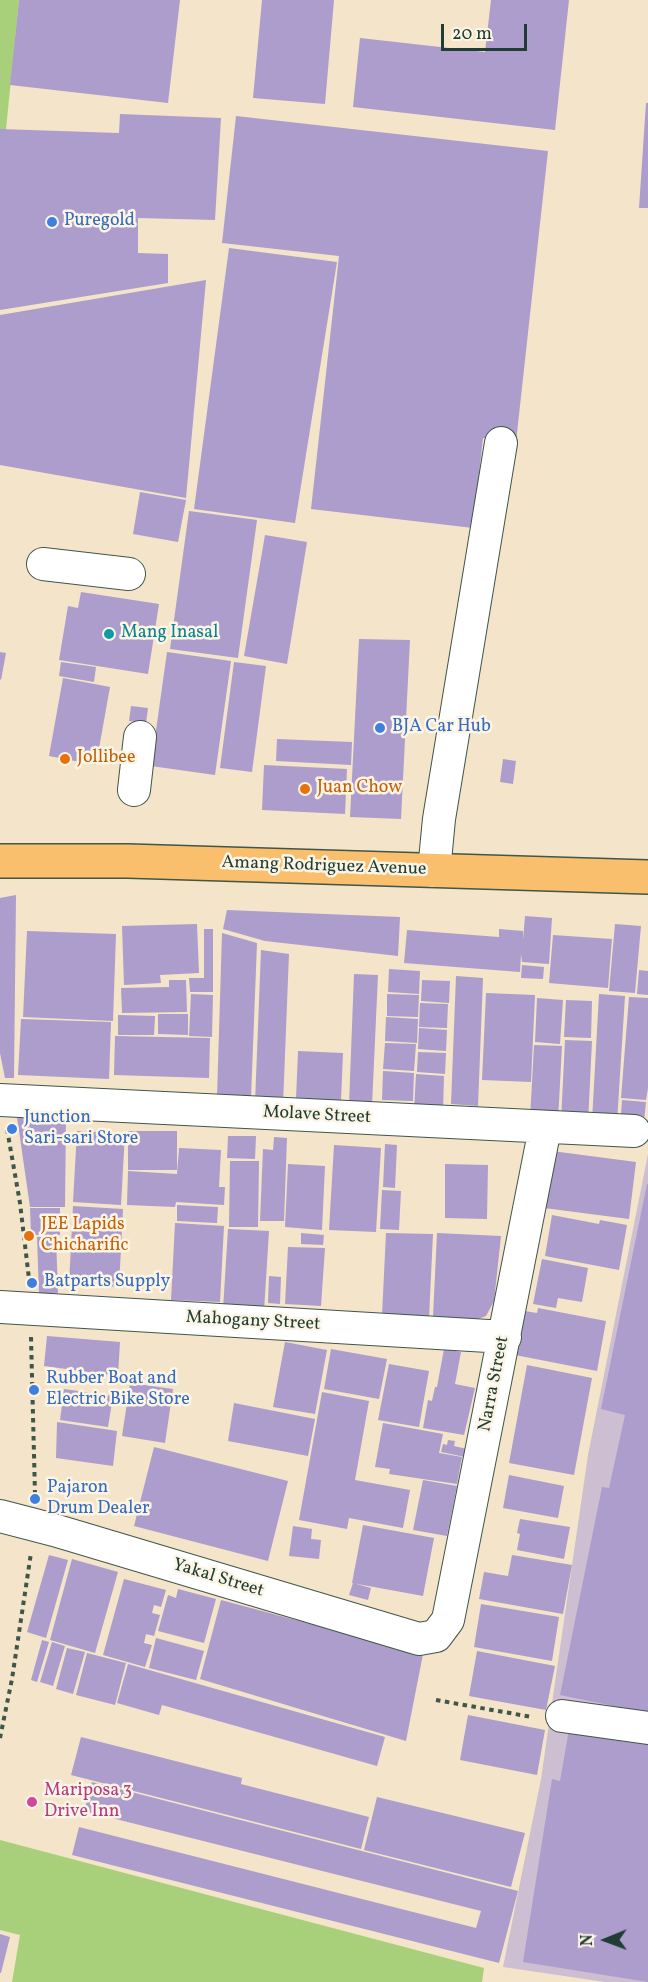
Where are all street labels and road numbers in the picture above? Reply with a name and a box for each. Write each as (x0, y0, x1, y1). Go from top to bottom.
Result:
street label: Amang Rodriguez Avenue (221, 853, 427, 881)
street label: Molave Street (262, 1102, 372, 1130)
street label: Mahogany Street (185, 1308, 321, 1336)
street label: Narra Street (475, 1334, 515, 1434)
street label: Yakal Street (170, 1555, 266, 1603)

